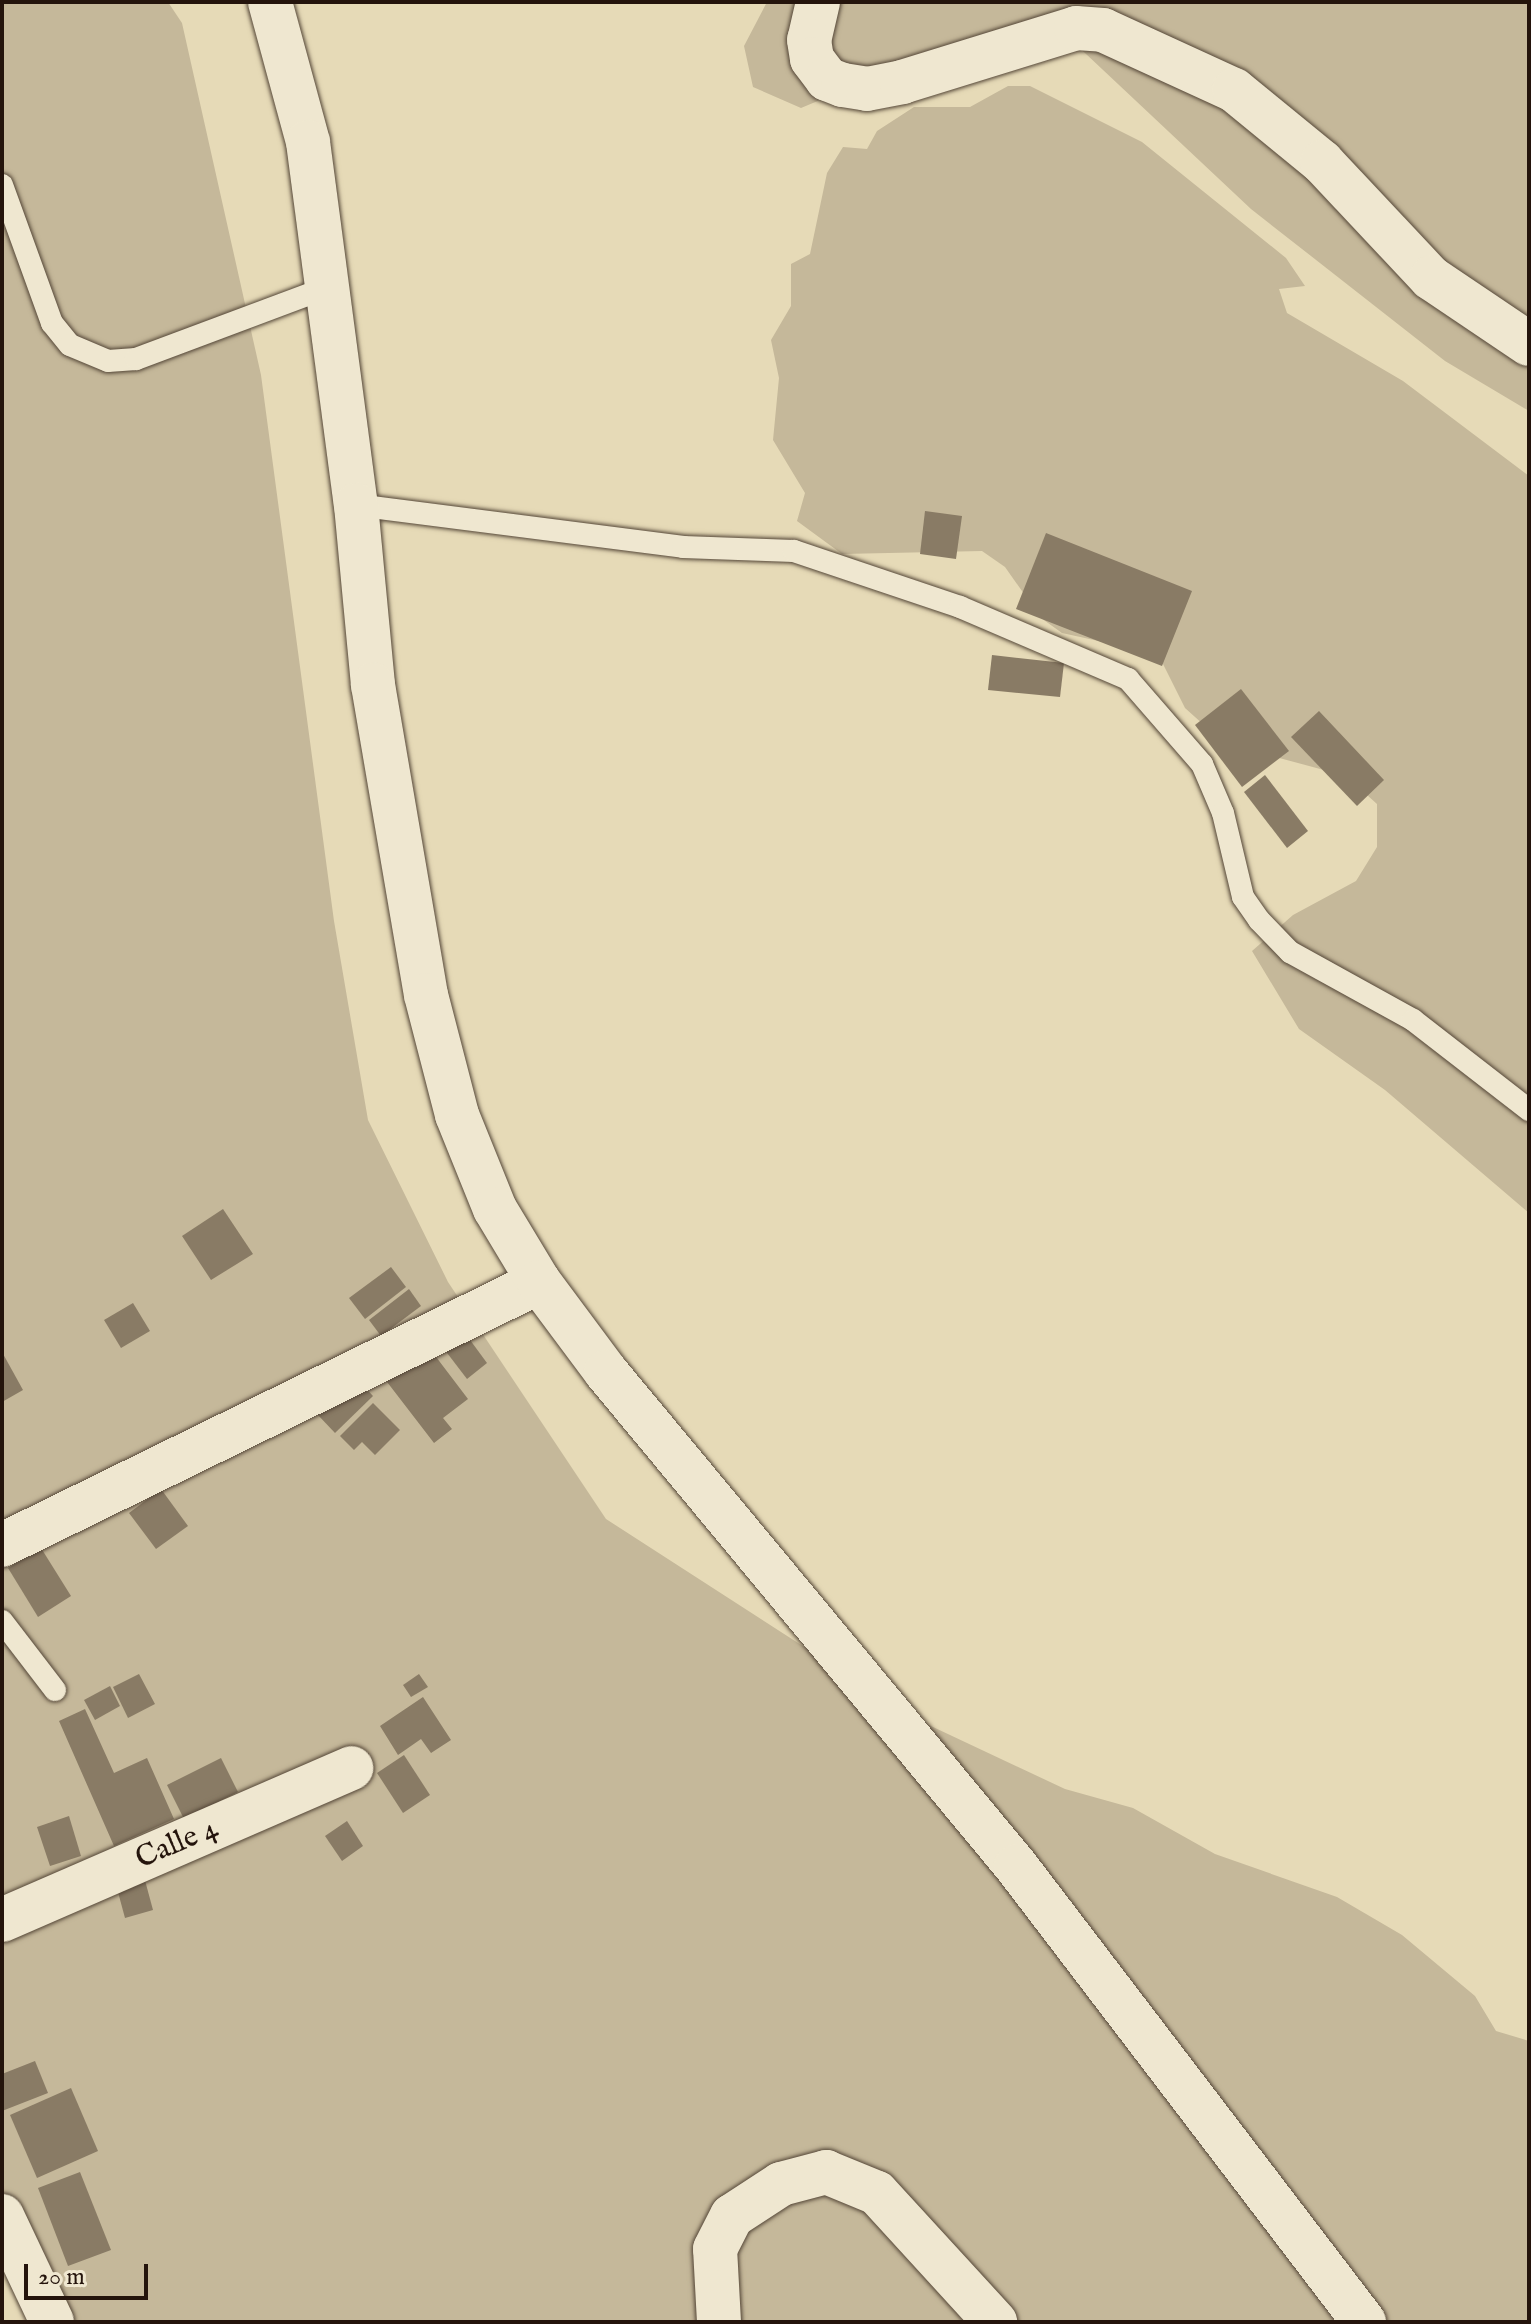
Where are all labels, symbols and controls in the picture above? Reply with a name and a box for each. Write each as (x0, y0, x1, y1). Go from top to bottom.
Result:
street label: Calle 4 (131, 1811, 223, 1877)
scale bar (28, 2248, 152, 2298)
text: 20 m (38, 2262, 85, 2293)

